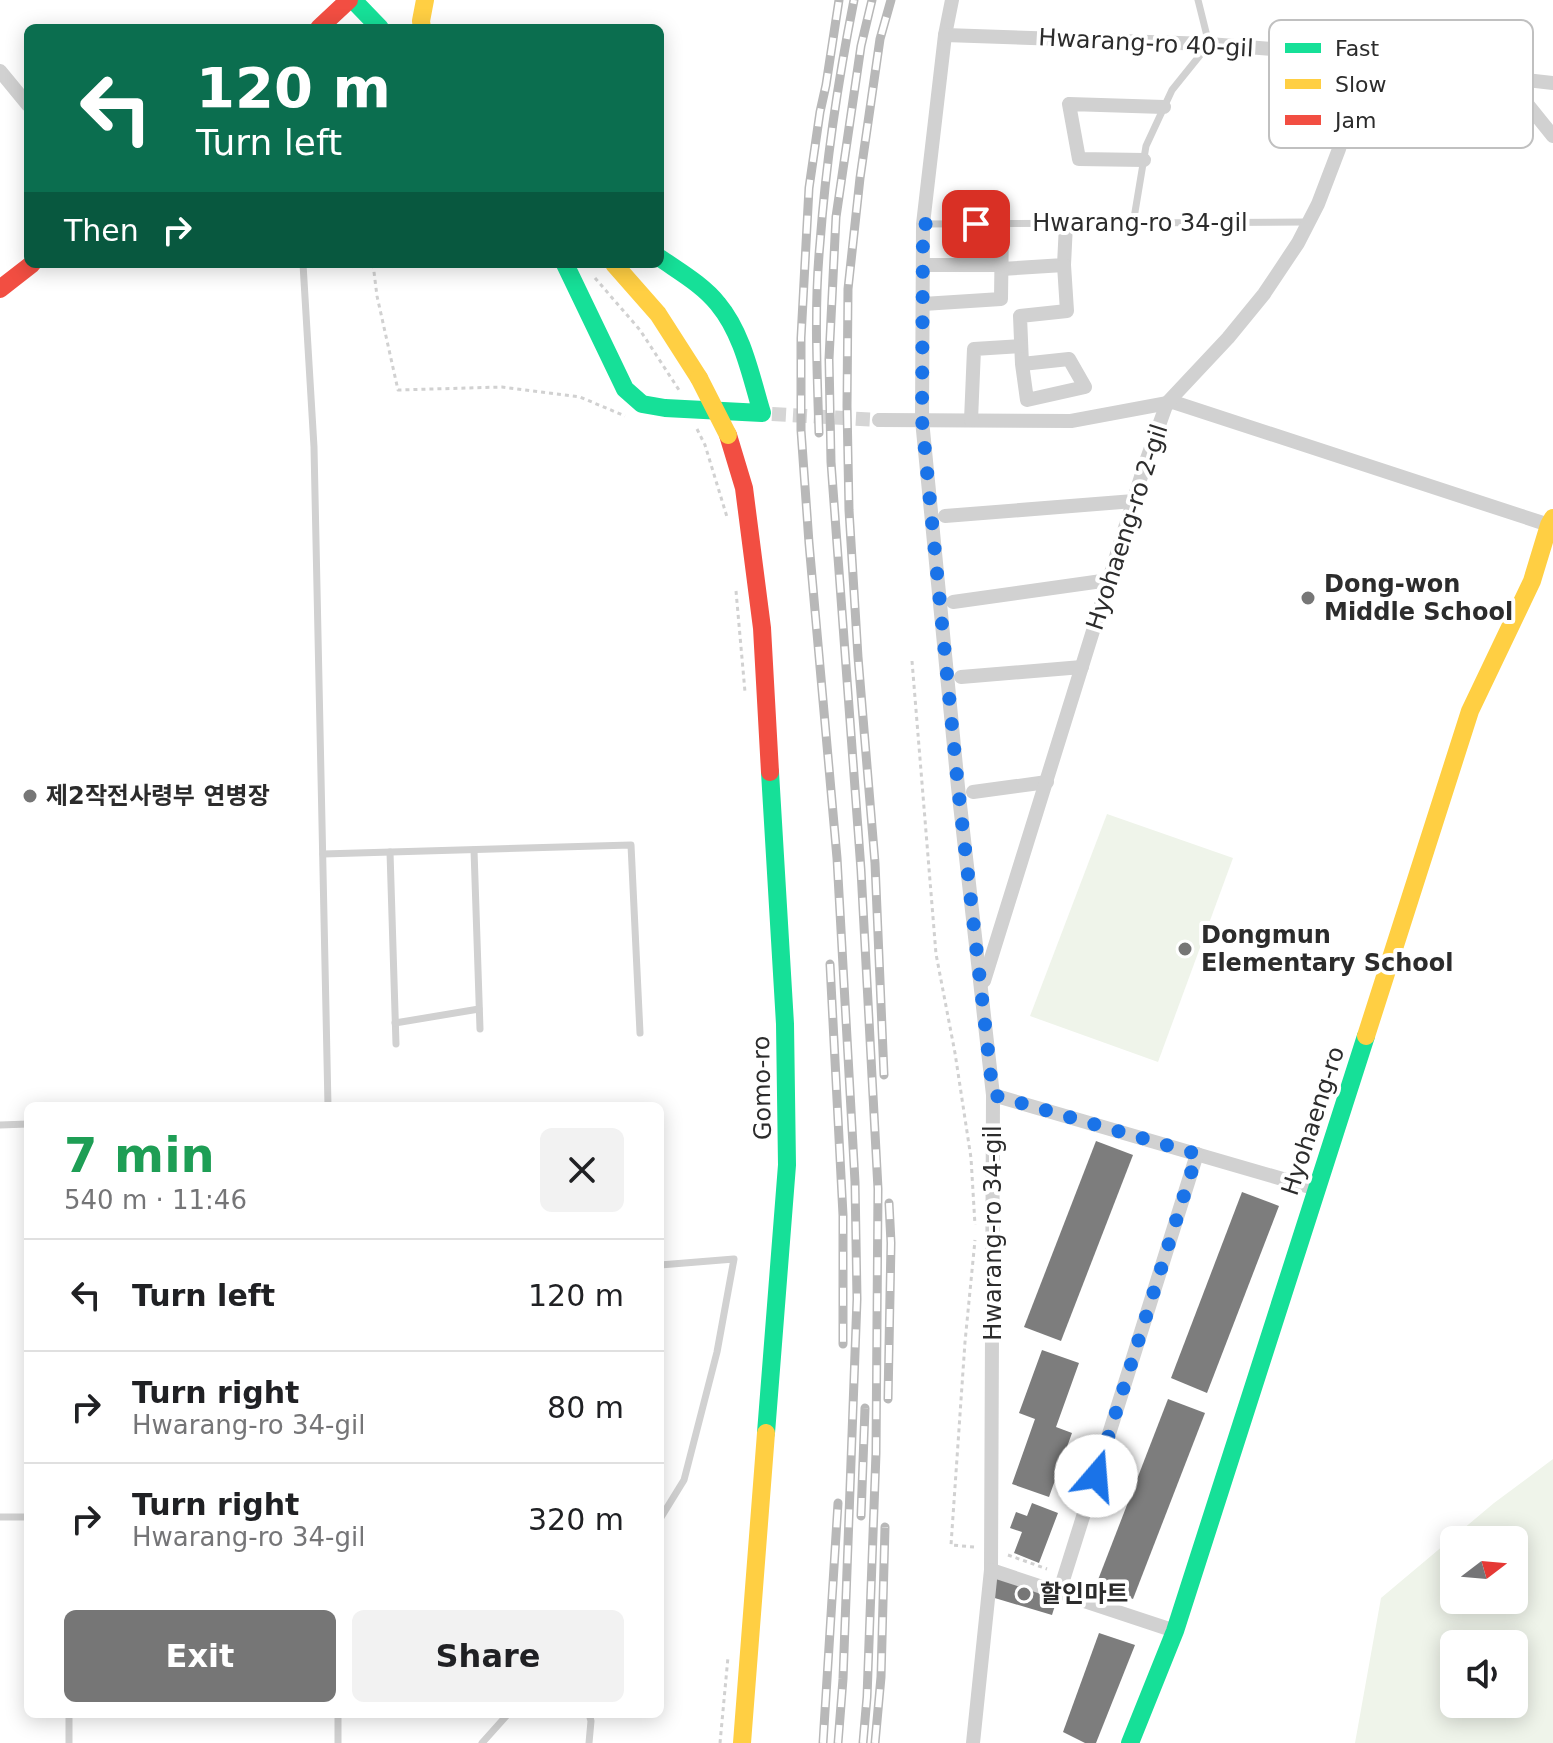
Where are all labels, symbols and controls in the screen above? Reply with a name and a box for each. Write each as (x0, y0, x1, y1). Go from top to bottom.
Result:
legend (1269, 20, 1533, 148)
street label: Hwarang-ro 40-gil (1038, 23, 1254, 63)
text: Fast (1335, 36, 1380, 61)
text: 120 m (196, 55, 391, 120)
icon: left (64, 56, 168, 160)
text: Slow (1335, 72, 1387, 97)
text: Jam (1333, 108, 1376, 133)
text: Turn left (196, 122, 342, 163)
pin (942, 190, 1010, 258)
icon: arrive (954, 202, 998, 246)
icon: right (155, 208, 199, 252)
street label: Hwarang-ro 34-gil (1032, 209, 1248, 237)
text: Then (64, 213, 139, 248)
street label: Hyohaeng-ro 2-gil (1080, 420, 1174, 634)
place label: Dong-won Middle School (1324, 570, 1513, 626)
marker: Dong-won Middle School (1299, 589, 1317, 607)
place label: 제2작전사령부 연병장 (46, 782, 270, 810)
marker: 제2작전사령부 연병장 (21, 787, 39, 805)
place label: Dongmun Elementary School (1201, 921, 1454, 977)
marker: Dongmun Elementary School (1176, 940, 1194, 958)
street label: Gomo-ro (747, 1036, 777, 1140)
street label: Hyohaeng-ro (1276, 1043, 1350, 1199)
street label: Hwarang-ro 34-gil (979, 1125, 1007, 1341)
text: 7 min (64, 1127, 215, 1183)
button: close (540, 1128, 624, 1212)
text: 540 m · 11:46 (64, 1185, 247, 1215)
icon: left (64, 1273, 108, 1317)
text: Turn left (132, 1278, 275, 1313)
text: 120 m (528, 1278, 624, 1313)
text: Turn right (132, 1375, 299, 1410)
icon: right (64, 1385, 108, 1429)
text: 80 m (547, 1390, 624, 1425)
text: Hwarang-ro 34-gil (132, 1410, 365, 1440)
position arrow (1054, 1434, 1138, 1518)
text: Turn right (132, 1487, 299, 1522)
icon: right (64, 1497, 108, 1541)
text: 320 m (528, 1502, 624, 1537)
text: Hwarang-ro 34-gil (132, 1522, 365, 1552)
north arrow (1440, 1526, 1528, 1614)
map controls (1440, 1526, 1528, 1718)
place label: 할인마트 (1040, 1580, 1128, 1608)
marker: 할인마트 (1015, 1585, 1033, 1603)
button: Exit (64, 1610, 336, 1702)
button: Share (352, 1610, 624, 1702)
button: sound (1440, 1630, 1528, 1718)

